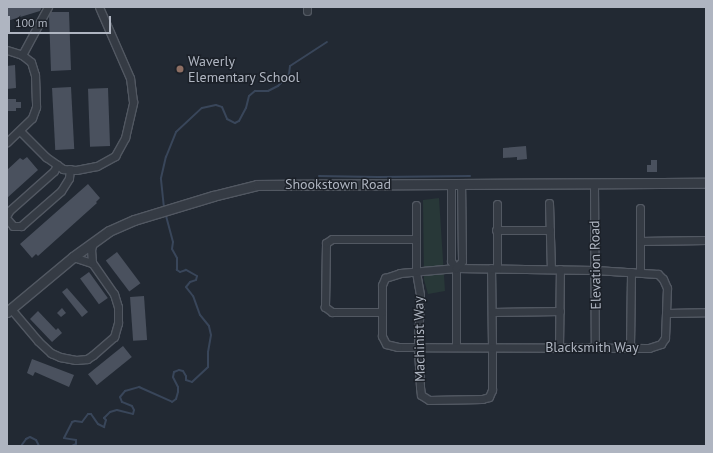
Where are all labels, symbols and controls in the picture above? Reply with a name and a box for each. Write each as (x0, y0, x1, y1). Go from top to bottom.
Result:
scale bar (10, 8, 113, 34)
text: 100 m (15, 15, 48, 30)
place label: Waverly Elementary School (188, 53, 300, 86)
marker: Waverly Elementary School (175, 64, 185, 74)
street label: Shookstown Road (285, 176, 391, 192)
street label: Elevation Road (586, 220, 604, 310)
street label: Machinist Way (410, 296, 428, 382)
street label: Blacksmith Way (545, 339, 639, 355)

